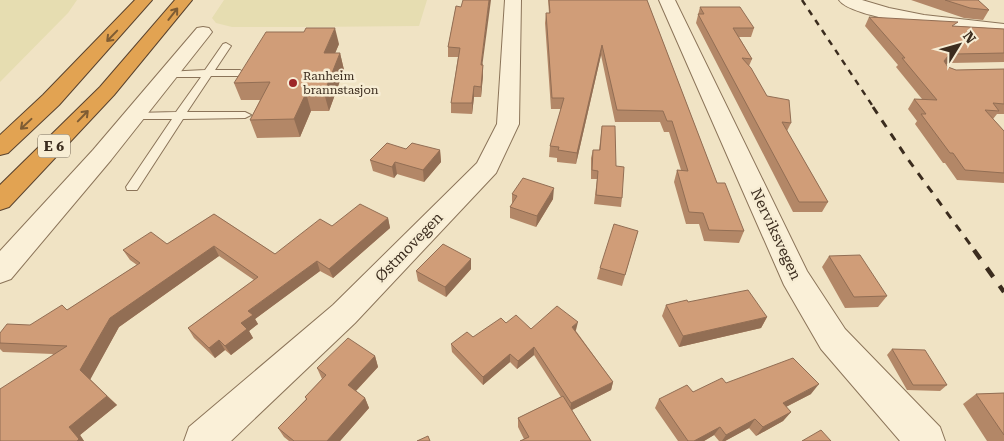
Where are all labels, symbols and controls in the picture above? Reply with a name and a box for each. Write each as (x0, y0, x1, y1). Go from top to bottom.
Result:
one-way arrow (168, 7, 178, 21)
north arrow (934, 20, 984, 70)
text: N (960, 28, 979, 46)
one-way arrow (106, 30, 118, 43)
place label: Ranheim brannstasjon (303, 69, 379, 97)
marker: Ranheim brannstasjon (287, 77, 299, 89)
one-way arrow (77, 109, 89, 122)
one-way arrow (19, 118, 32, 130)
road number: E 6 (38, 134, 70, 158)
street label: Nerviksvegen (747, 185, 805, 283)
street label: Østmovegen (371, 208, 447, 286)

